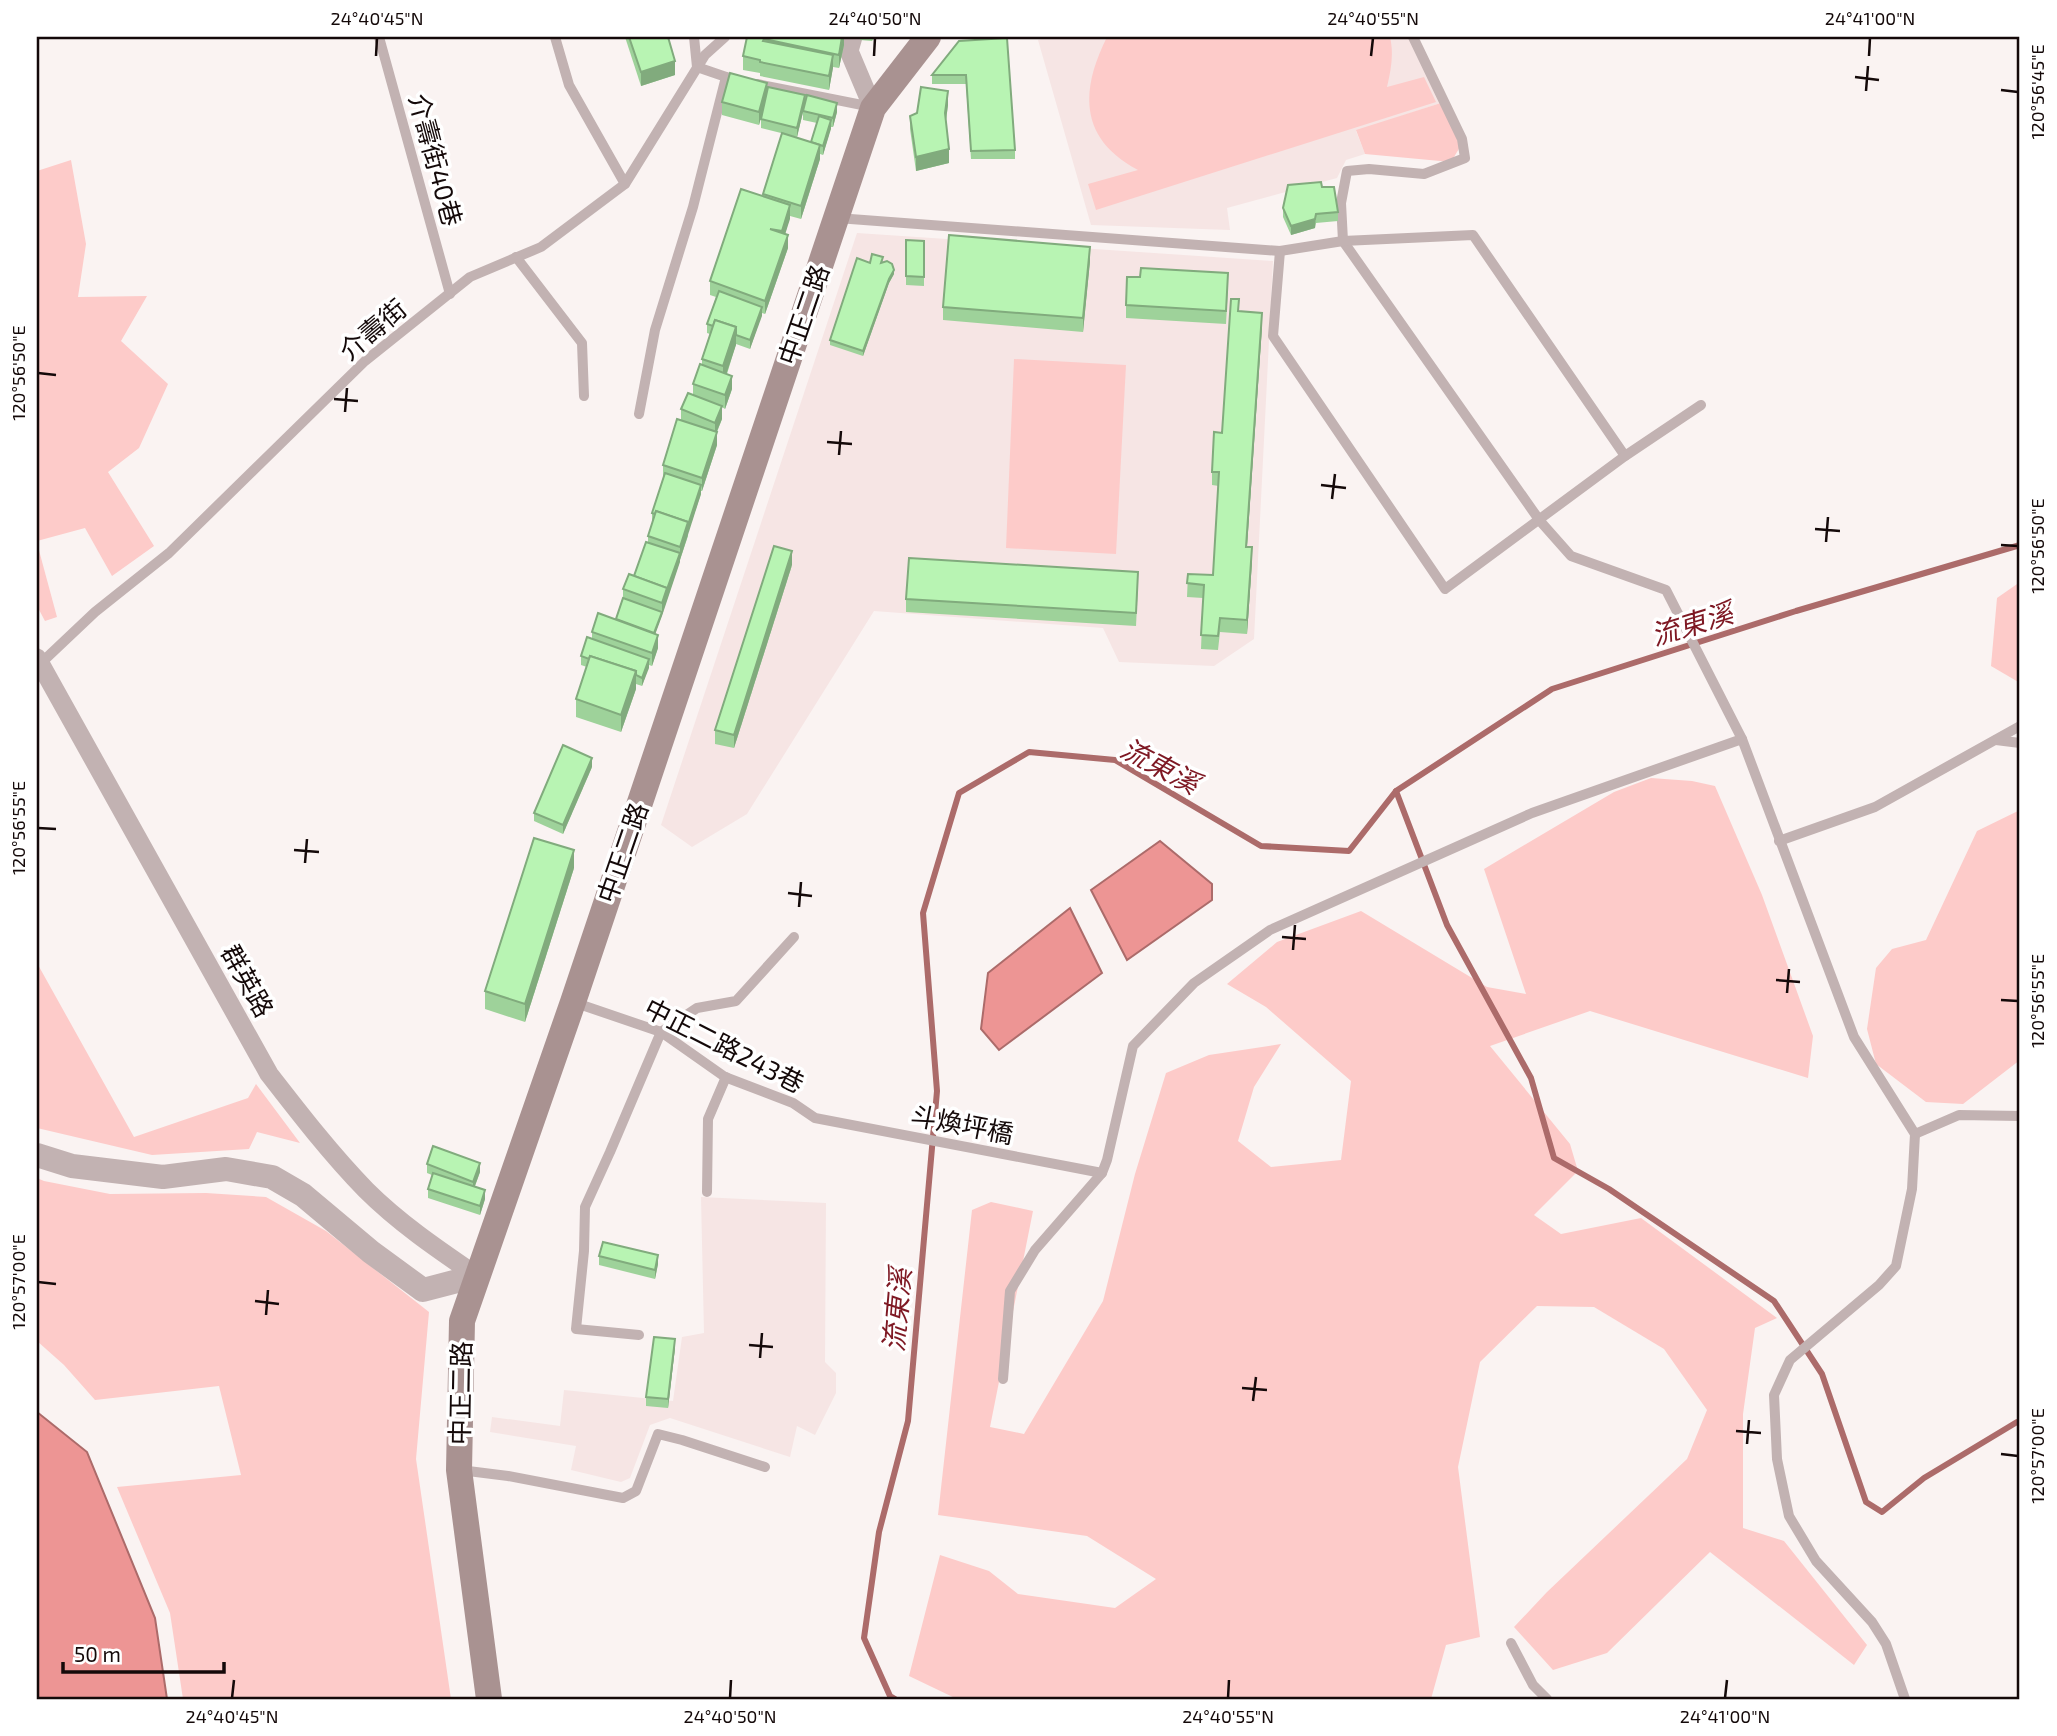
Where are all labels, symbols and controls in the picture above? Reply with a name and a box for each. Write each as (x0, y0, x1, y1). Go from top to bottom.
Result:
text: 24°40'45"N (331, 7, 423, 29)
text: 24°40'50"N (829, 7, 921, 29)
text: 24°40'55"N (1327, 7, 1419, 29)
text: 24°41'00"N (1825, 7, 1915, 29)
text: 120°56'45"E (2026, 44, 2048, 140)
street label: 介壽街40巷 (404, 90, 469, 229)
street label: 中正二路 (771, 260, 834, 369)
street label: 介壽街 (332, 292, 412, 366)
text: 120°56'50"E (7, 325, 29, 421)
text: 120°56'50"E (2026, 498, 2048, 594)
water label: 流東溪 (1647, 593, 1741, 652)
water label: 流東溪 (1115, 730, 1209, 802)
text: 120°56'55"E (7, 781, 29, 875)
street label: 中正二路 (590, 798, 653, 907)
street label: 群英路 (216, 939, 281, 1022)
text: 120°56'55"E (2026, 954, 2048, 1048)
street label: 中正二路243巷 (640, 991, 810, 1098)
street label: 斗煥坪橋 (908, 1098, 1016, 1149)
text: 120°57'00"E (7, 1234, 29, 1330)
water label: 流東溪 (875, 1263, 917, 1353)
street label: 中正二路 (443, 1341, 476, 1445)
text: 120°57'00"E (2026, 1408, 2048, 1504)
scale bar (63, 1631, 224, 1675)
text: 50 m (74, 1641, 121, 1666)
text: 24°40'45"N (186, 1705, 278, 1727)
text: 24°40'50"N (684, 1705, 776, 1727)
text: 24°40'55"N (1182, 1705, 1274, 1727)
text: 24°41'00"N (1680, 1705, 1770, 1727)

